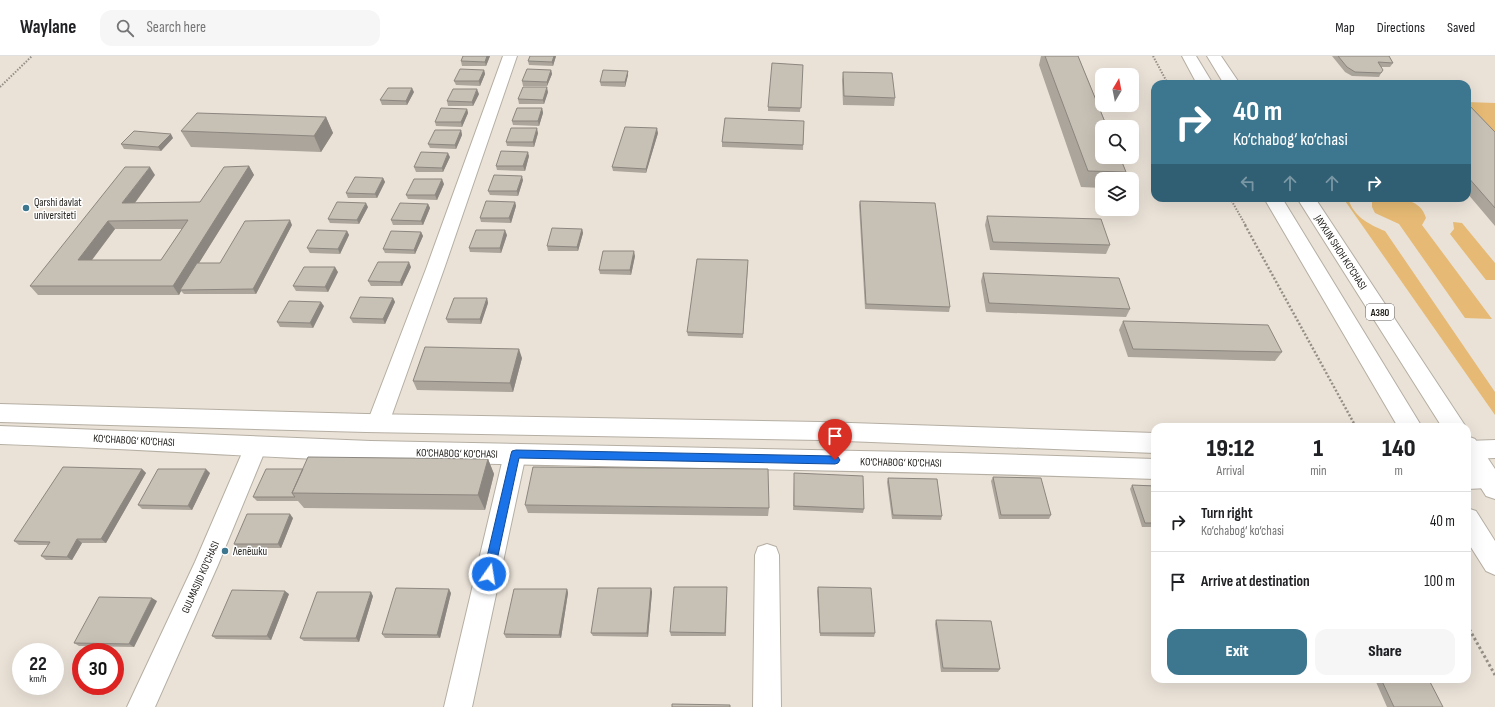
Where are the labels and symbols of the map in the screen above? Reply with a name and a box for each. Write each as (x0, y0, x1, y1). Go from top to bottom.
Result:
north arrow (1095, 68, 1139, 112)
place label: Qarshi davlat universiteti (34, 196, 82, 222)
marker: Qarshi davlat universiteti (21, 203, 31, 213)
street label: JAYXUN SHOH KO'CHASI (1311, 212, 1370, 292)
road number: A380 (1366, 304, 1394, 320)
pin (818, 419, 852, 460)
street label: KO‘CHABOG‘ KO‘CHASI (93, 432, 175, 449)
street label: KO‘CHABOG‘ KO‘CHASI (416, 446, 498, 461)
street label: KO‘CHABOG‘ KO‘CHASI (860, 455, 942, 470)
street label: GULMASJID KO'CHASI (179, 539, 222, 615)
place label: Лепёшки (232, 545, 267, 558)
marker: Лепёшки (220, 546, 230, 556)
position arrow (468, 553, 510, 595)
speed limit sign: 30 (72, 643, 124, 695)

